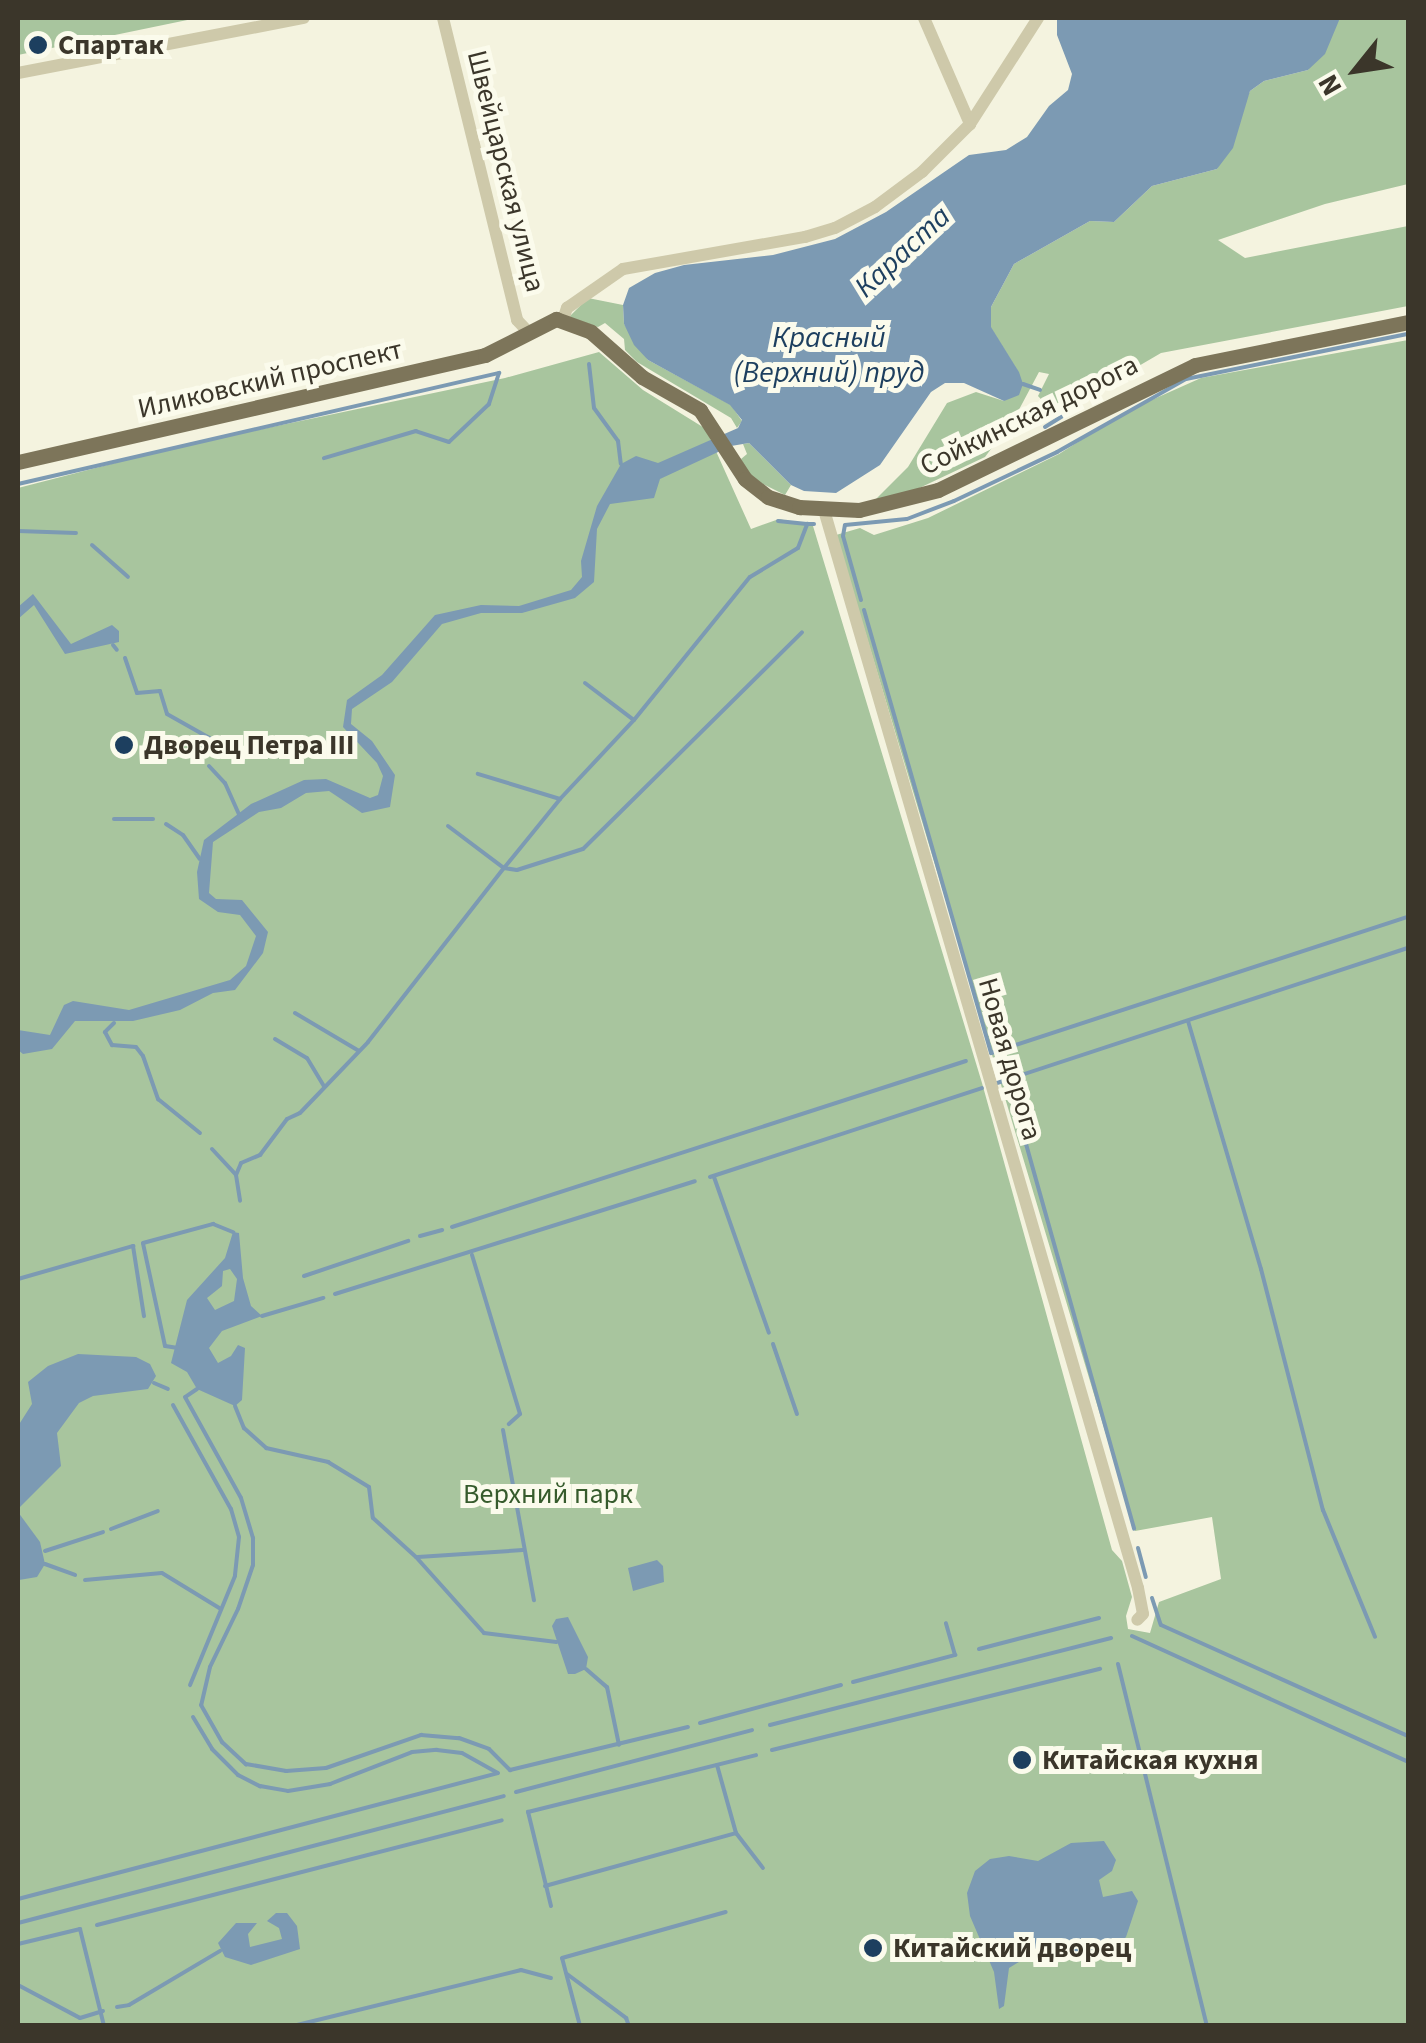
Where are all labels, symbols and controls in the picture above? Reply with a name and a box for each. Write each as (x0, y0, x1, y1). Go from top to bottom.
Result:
north arrow (1306, 20, 1406, 120)
place label: Спартак (58, 28, 164, 62)
marker: Спартак (27, 34, 49, 56)
street label: Швейцарская улица (460, 47, 552, 295)
text: N (1308, 67, 1352, 103)
water label: Караста (848, 199, 958, 305)
water label: Красный (Верхний) пруд (733, 320, 925, 390)
street label: Иликовский проспект (135, 332, 405, 426)
street label: Сойкинская дорога (915, 348, 1143, 482)
place label: Дворец Петра III (144, 728, 354, 762)
marker: Дворец Петра III (113, 734, 135, 756)
street label: Новая дорога (971, 974, 1049, 1144)
park label: Верхний парк (463, 1477, 633, 1511)
place label: Китайская кухня (1042, 1743, 1258, 1777)
marker: Китайская кухня (1011, 1749, 1033, 1771)
place label: Китайский дворец (893, 1931, 1131, 1965)
marker: Китайский дворец (862, 1937, 884, 1959)

